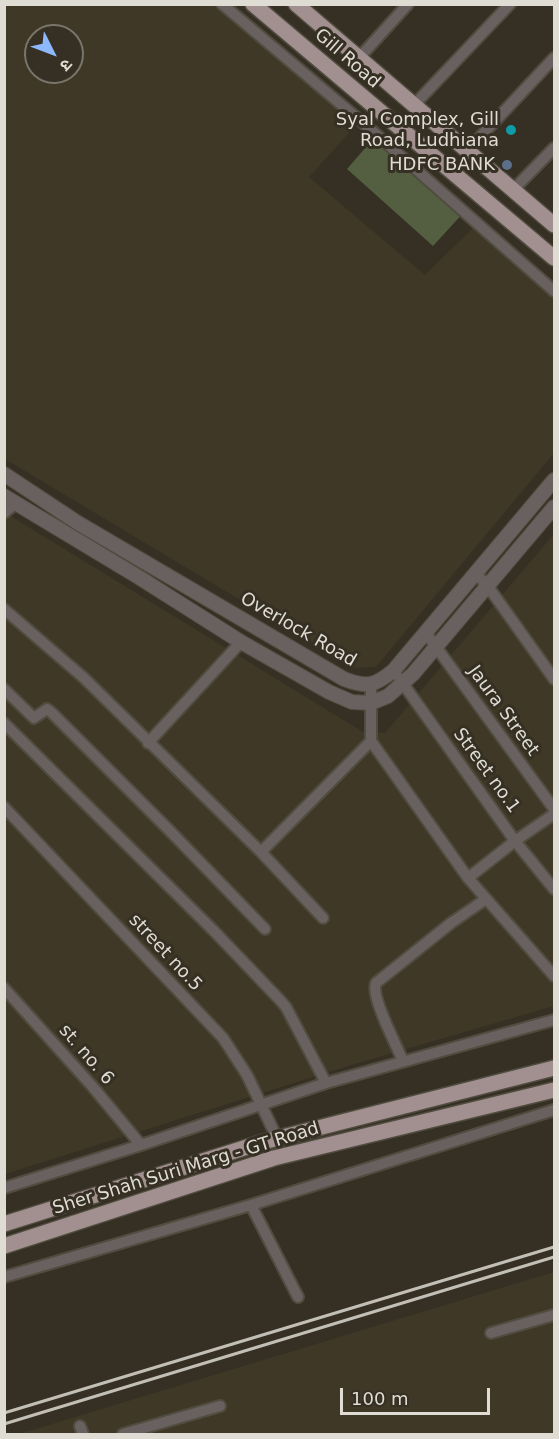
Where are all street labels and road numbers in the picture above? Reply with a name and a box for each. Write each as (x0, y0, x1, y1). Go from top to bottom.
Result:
street label: Gill Road (310, 25, 384, 93)
street label: Overlock Road (236, 588, 360, 672)
street label: Jaura Street (463, 662, 543, 760)
street label: Street no.1 (448, 724, 524, 818)
street label: street no.5 (124, 910, 206, 996)
street label: st. no. 6 (54, 1020, 118, 1090)
street label: Sher Shah Suri Marg - GT Road (50, 1118, 322, 1220)

